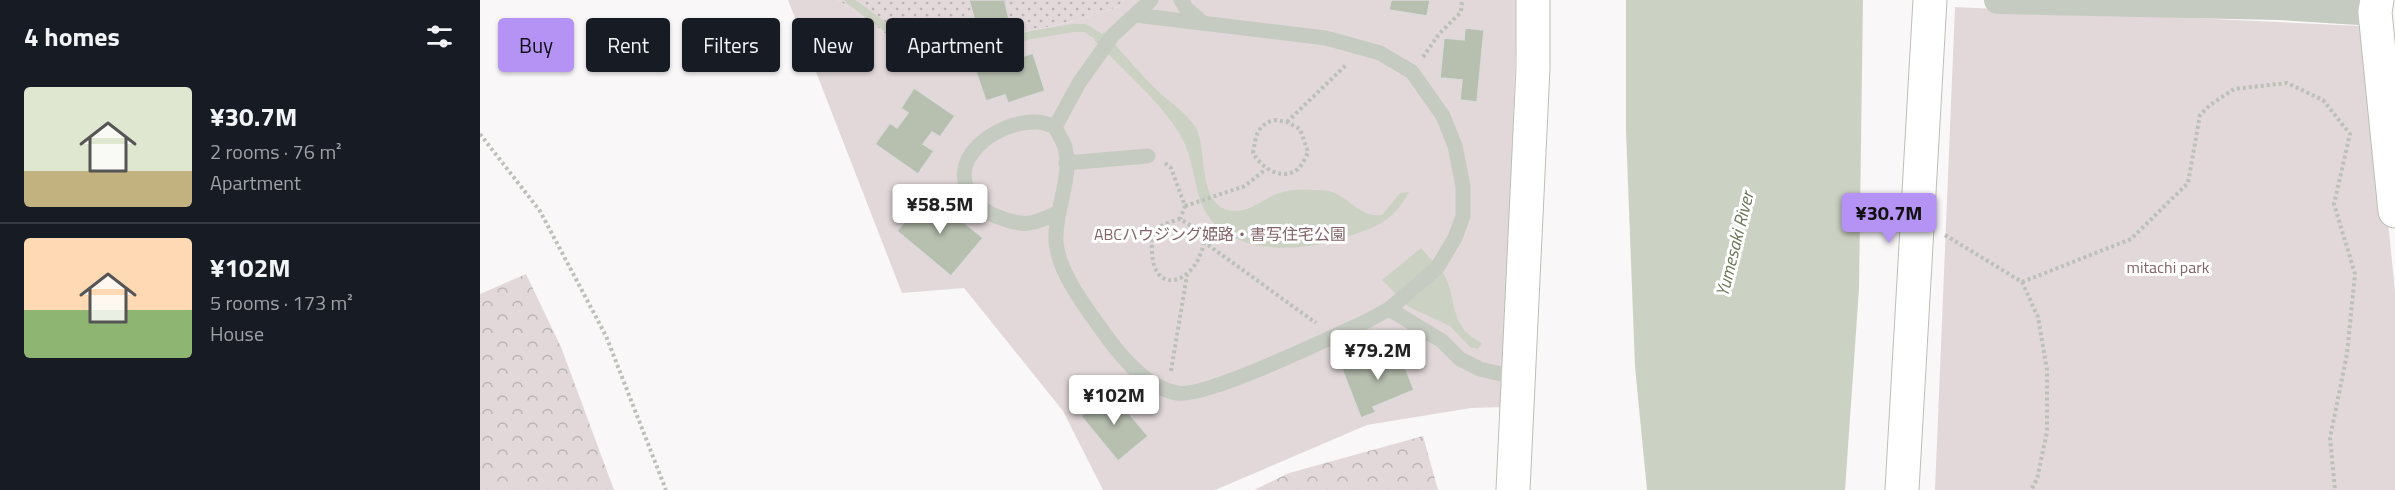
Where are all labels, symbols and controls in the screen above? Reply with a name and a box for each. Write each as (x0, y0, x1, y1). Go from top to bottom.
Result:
text: 4 homes (24, 17, 120, 56)
chip: Buy (498, 18, 574, 72)
chip: Rent (586, 18, 670, 72)
chip: Filters (682, 18, 780, 72)
chip: New (792, 18, 874, 72)
chip: Apartment (886, 18, 1024, 72)
icon: filters (423, 20, 456, 53)
text: ¥30.7M (210, 97, 297, 136)
icon: home (72, 111, 144, 183)
text: 2 rooms · 76 m² (210, 136, 342, 167)
text: Apartment (210, 167, 301, 198)
pin: ¥58.5M (891, 184, 989, 235)
water label: Yumesaki River (1708, 186, 1761, 299)
text: ¥58.5M (906, 188, 974, 219)
pin: ¥30.7M (1840, 193, 1938, 244)
text: ¥30.7M (1855, 197, 1923, 228)
park label: ABCハウジング姫路・書写住宅公園 (1094, 222, 1346, 246)
text: ¥102M (210, 248, 291, 287)
park label: mitachi park (2127, 255, 2210, 279)
icon: home (72, 262, 144, 334)
text: 5 rooms · 173 m² (210, 287, 353, 318)
text: House (210, 318, 264, 349)
pin: ¥79.2M (1329, 330, 1427, 381)
text: ¥79.2M (1344, 334, 1412, 365)
pin: ¥102M (1072, 375, 1156, 426)
text: ¥102M (1083, 379, 1145, 410)

